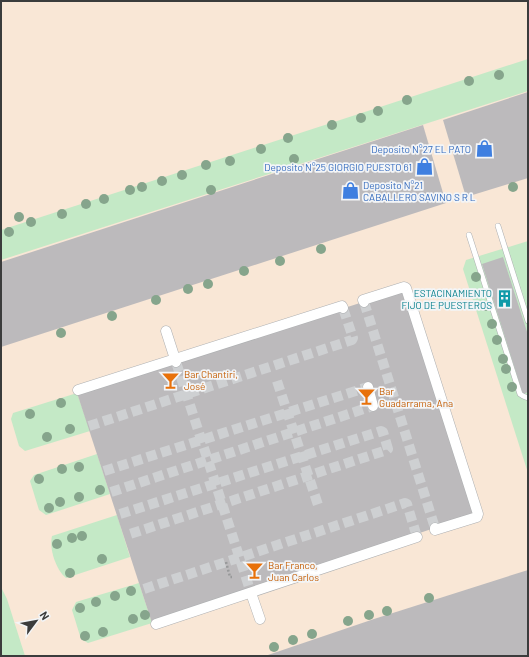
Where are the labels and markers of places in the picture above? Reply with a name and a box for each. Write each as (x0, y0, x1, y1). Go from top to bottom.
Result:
shop icon: Deposito N°27 EL PATO (474, 139, 494, 159)
place label: Deposito N°27 EL PATO (371, 143, 471, 155)
shop icon: Deposito N°25 GIORGIO PUESTO 61 (415, 157, 435, 177)
place label: Deposito N°25 GIORGIO PUESTO 61 (264, 161, 412, 173)
place label: Deposito N°21 CABALLERO SAVINO S R L (363, 179, 476, 203)
shop icon: Deposito N°21 CABALLERO SAVINO S R L (340, 181, 360, 201)
place label: ESTACINAMIENTO FIJO DE PUESTEROS (402, 287, 492, 311)
building icon: ESTACINAMIENTO FIJO DE PUESTEROS (495, 289, 515, 309)
place label: Bar Chantiri, José (184, 368, 238, 392)
bar icon: Bar Chantiri, José (161, 370, 181, 390)
place label: Bar Guadarrama, Ana (379, 385, 453, 409)
bar icon: Bar Guadarrama, Ana (356, 387, 376, 407)
place label: Bar Franco, Juan Carlos (268, 559, 319, 583)
bar icon: Bar Franco, Juan Carlos (245, 561, 265, 581)

